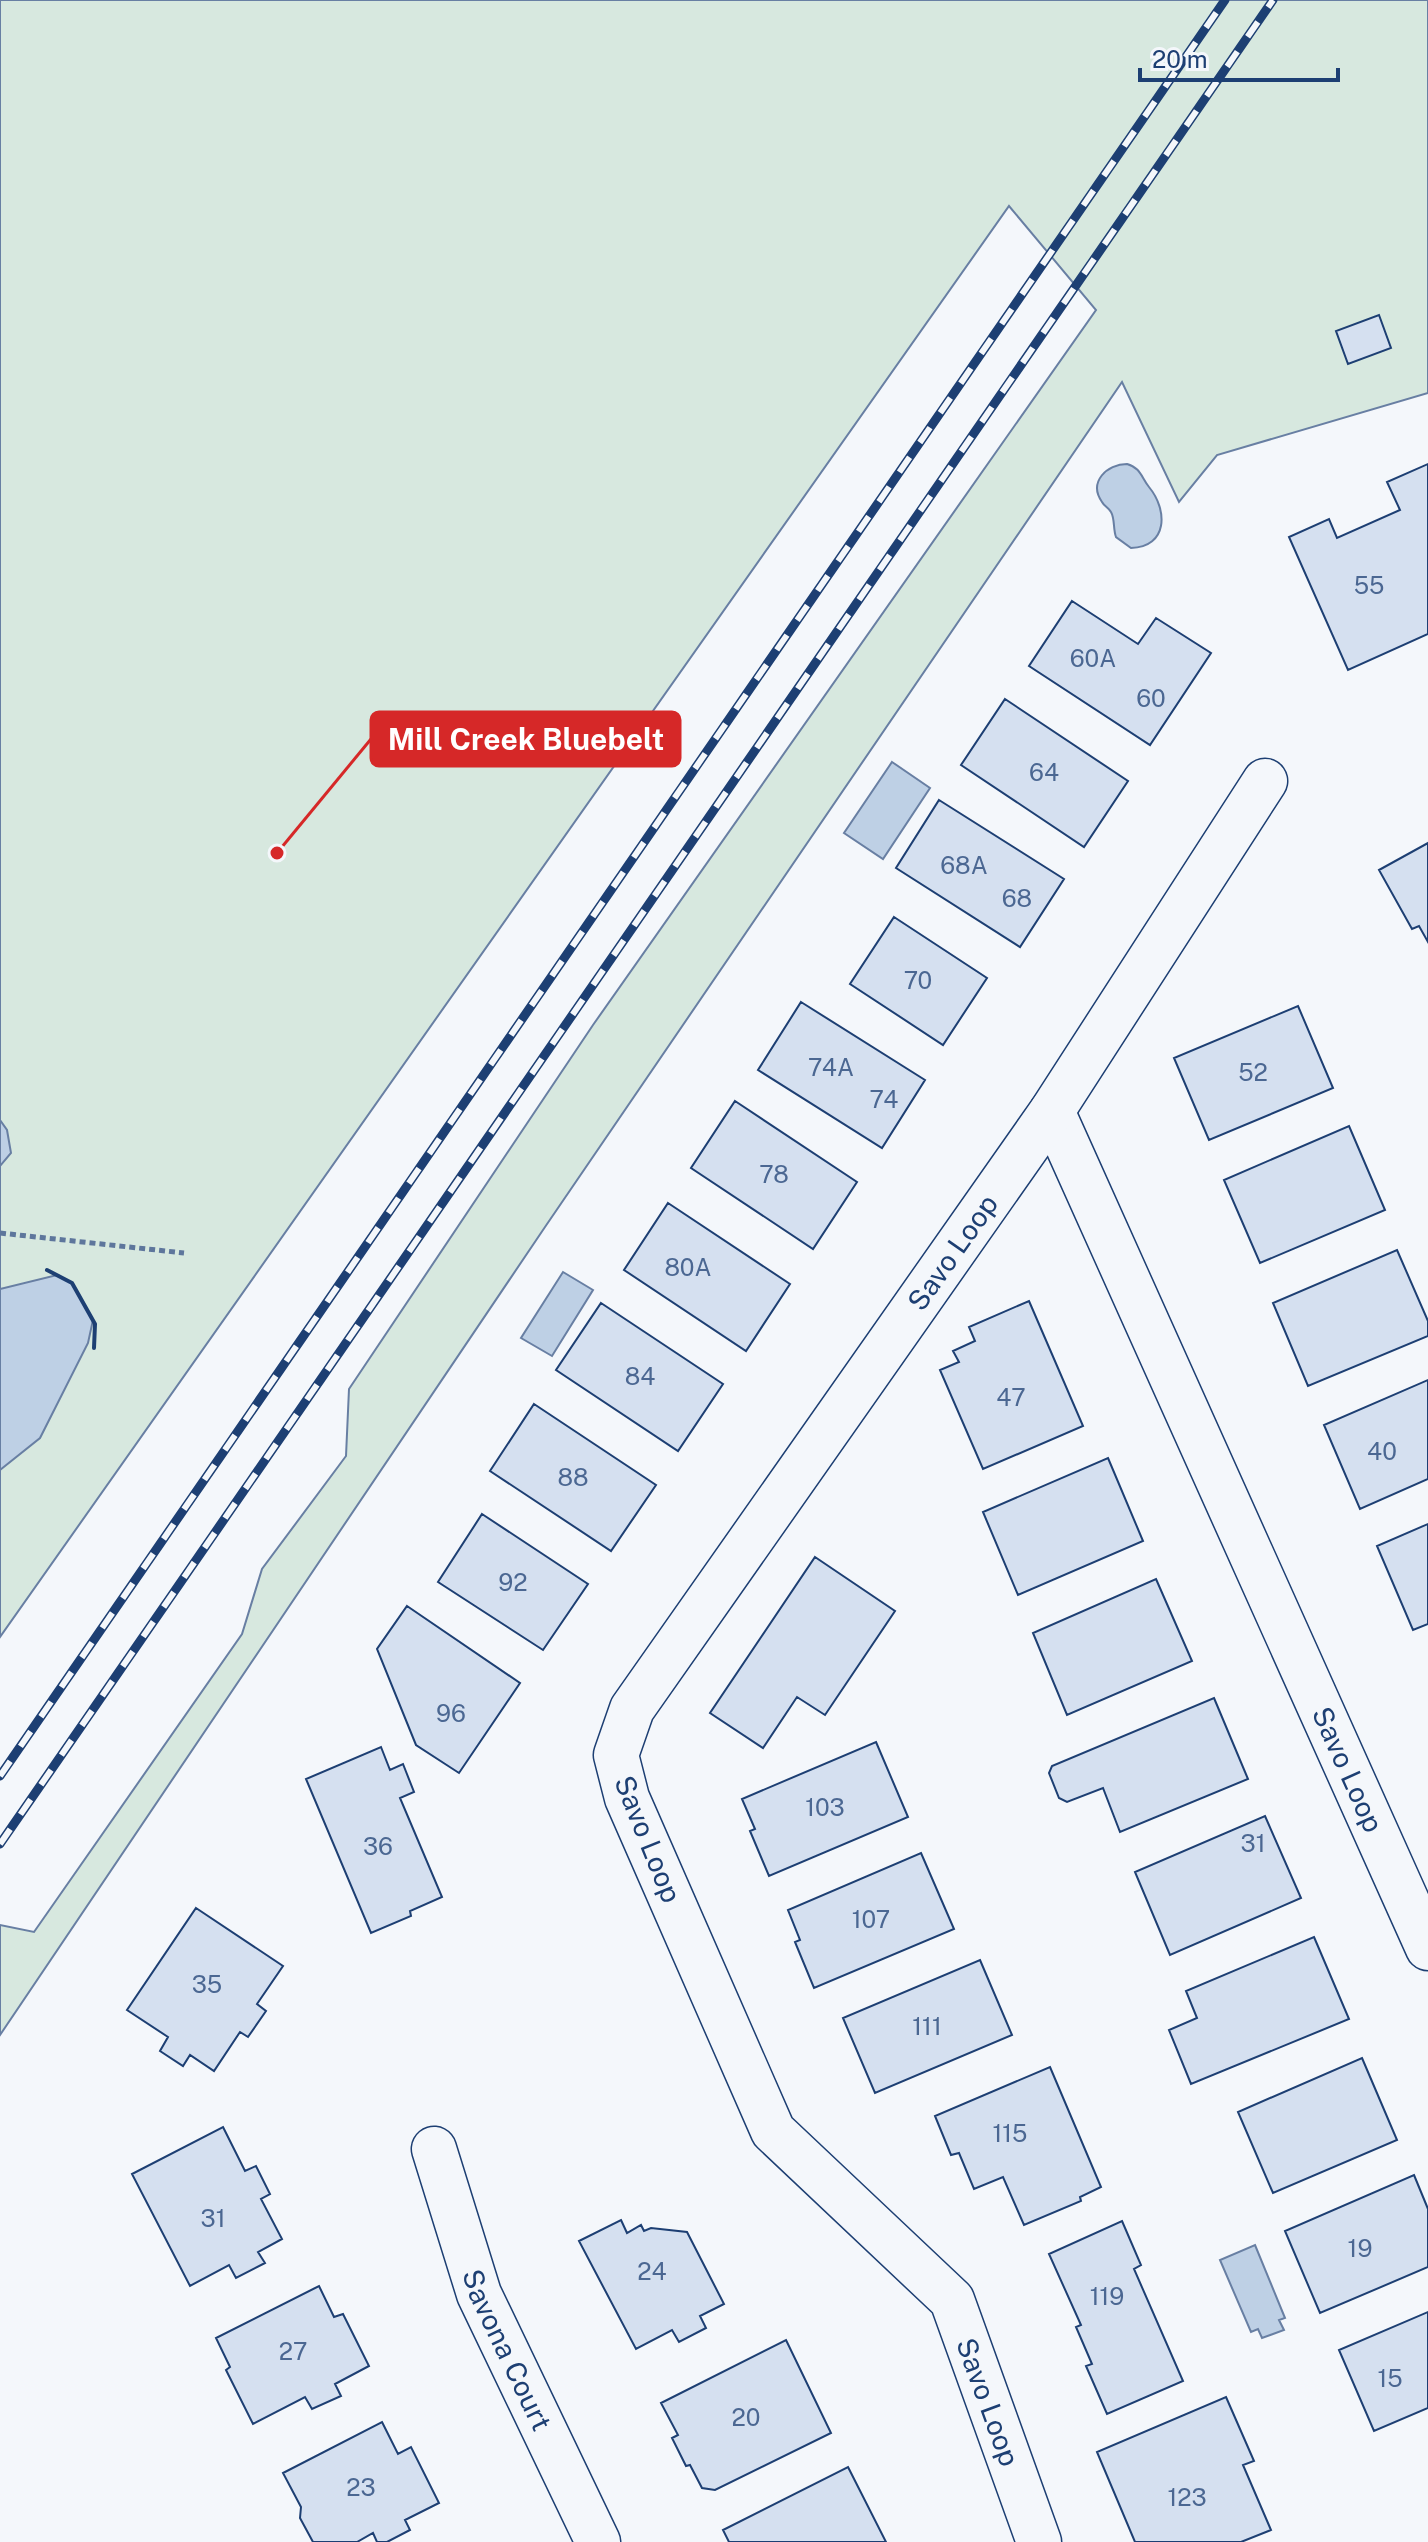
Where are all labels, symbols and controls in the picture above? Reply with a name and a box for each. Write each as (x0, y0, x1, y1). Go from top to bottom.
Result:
scale bar (1140, 32, 1338, 82)
text: 20 m (1152, 45, 1208, 73)
house number: 55 (1354, 571, 1384, 599)
house number: 60A (1070, 644, 1116, 672)
house number: 60 (1136, 684, 1166, 712)
callout: Mill Creek Bluebelt (371, 712, 680, 766)
text: Mill Creek Bluebelt (388, 721, 664, 757)
house number: 64 (1029, 758, 1059, 786)
house number: 68A (940, 851, 988, 879)
house number: 68 (1002, 884, 1032, 912)
house number: 70 (904, 966, 932, 994)
house number: 74A (808, 1053, 854, 1081)
house number: 52 (1238, 1058, 1268, 1086)
house number: 74 (870, 1085, 898, 1113)
house number: 78 (759, 1160, 789, 1188)
street label: Savo Loop (900, 1188, 1004, 1316)
house number: 80A (664, 1253, 712, 1281)
house number: 84 (625, 1362, 655, 1390)
house number: 47 (996, 1383, 1026, 1411)
house number: 40 (1367, 1437, 1397, 1465)
house number: 88 (558, 1463, 588, 1491)
house number: 92 (498, 1568, 528, 1596)
house number: 96 (436, 1699, 466, 1727)
street label: Savo Loop (1306, 1702, 1391, 1837)
street label: Savo Loop (608, 1771, 689, 1907)
house number: 103 (805, 1793, 845, 1821)
house number: 31 (1241, 1829, 1265, 1857)
house number: 36 (363, 1832, 393, 1860)
house number: 107 (852, 1905, 890, 1933)
house number: 35 (192, 1970, 222, 1998)
house number: 111 (912, 2012, 942, 2040)
house number: 115 (993, 2119, 1027, 2147)
house number: 31 (201, 2204, 225, 2232)
house number: 19 (1348, 2234, 1372, 2262)
house number: 24 (637, 2257, 667, 2285)
street label: Savona Court (456, 2265, 559, 2436)
house number: 119 (1090, 2282, 1124, 2310)
street label: Savo Loop (950, 2333, 1027, 2470)
house number: 27 (279, 2337, 307, 2365)
house number: 15 (1377, 2364, 1403, 2392)
house number: 20 (732, 2403, 761, 2431)
house number: 23 (346, 2473, 376, 2501)
house number: 123 (1167, 2483, 1207, 2511)

